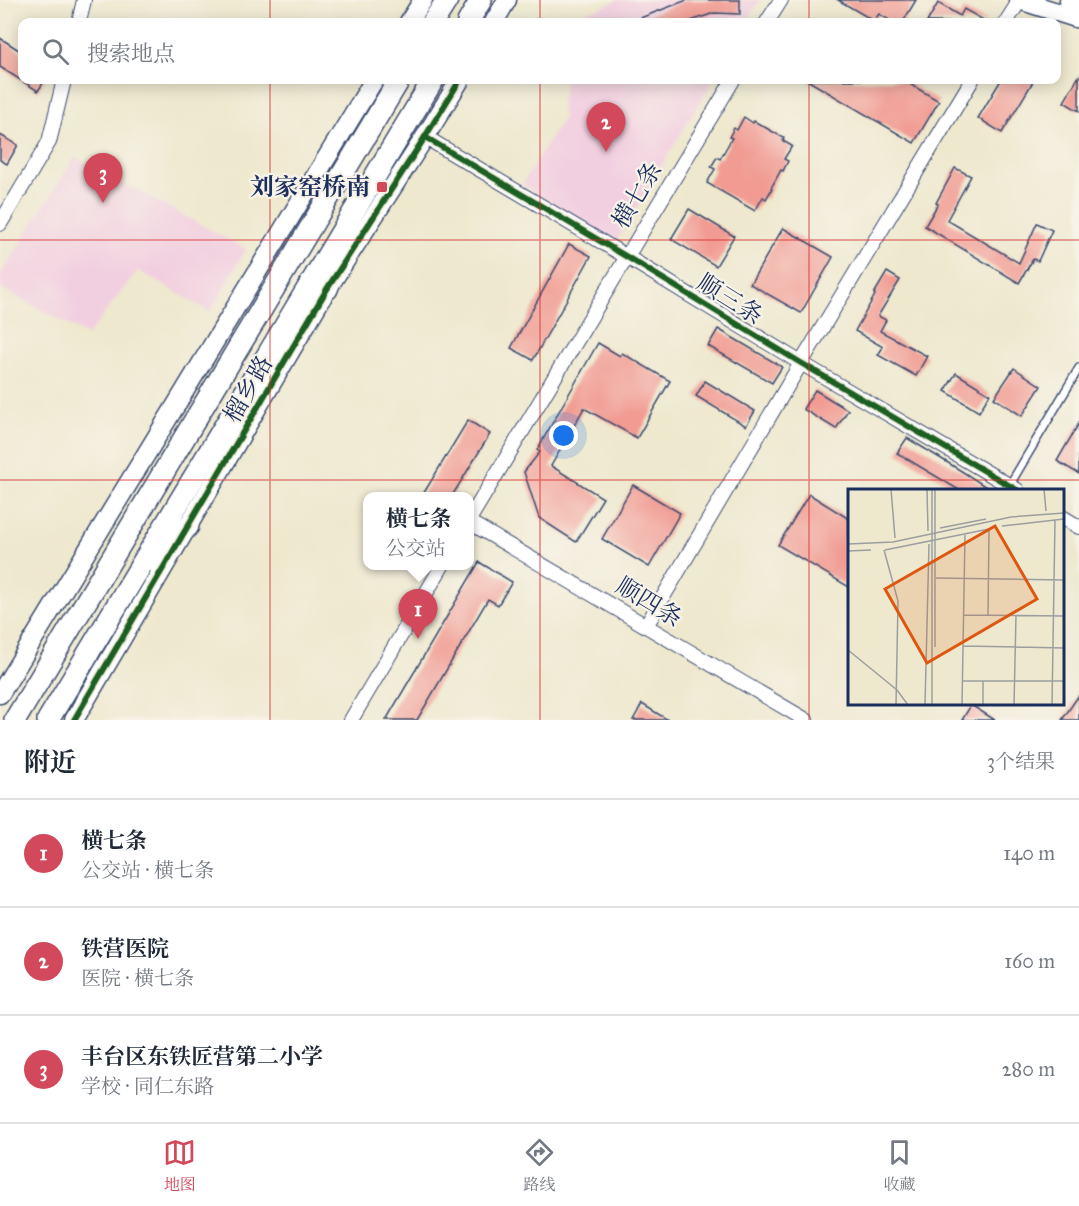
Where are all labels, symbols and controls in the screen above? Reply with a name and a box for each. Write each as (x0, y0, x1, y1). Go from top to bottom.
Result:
search box (18, 18, 1061, 84)
icon: search (39, 35, 72, 68)
text: 搜索地点 (87, 40, 175, 67)
pin: 2 (586, 102, 626, 152)
pin: 3 (84, 154, 122, 203)
street label: 横七条 (606, 156, 668, 234)
place label: 刘家窑桥南 (250, 172, 370, 202)
marker: 刘家窑桥南 (375, 180, 389, 194)
street label: 顺三条 (692, 267, 768, 331)
street label: 榴乡路 (217, 350, 279, 428)
your location (549, 421, 578, 450)
inset map (848, 489, 1064, 705)
popup (363, 492, 474, 570)
text: 横七条 (385, 505, 452, 532)
text: 公交站 (385, 536, 445, 560)
street label: 顺四条 (610, 571, 688, 633)
pin: 1 (398, 590, 438, 639)
text: 附近 (24, 746, 76, 778)
text: 3个结果 (987, 749, 1055, 773)
text: 横七条 (81, 827, 147, 854)
text: 1 (40, 841, 47, 865)
text: 140 m (1003, 841, 1055, 865)
text: 公交站 · 横七条 (81, 858, 214, 882)
text: 铁营医院 (81, 935, 169, 962)
text: 2 (39, 949, 48, 973)
text: 160 m (1004, 949, 1055, 973)
text: 医院 · 横七条 (81, 966, 194, 990)
text: 丰台区东铁匠营第二小学 (81, 1043, 323, 1070)
text: 3 (40, 1057, 48, 1081)
text: 280 m (1002, 1057, 1055, 1081)
text: 学校 · 同仁东路 (81, 1074, 214, 1098)
tab: 地图 (163, 1136, 196, 1195)
tab: 路线 (523, 1136, 556, 1195)
tab: 收藏 (883, 1136, 916, 1195)

